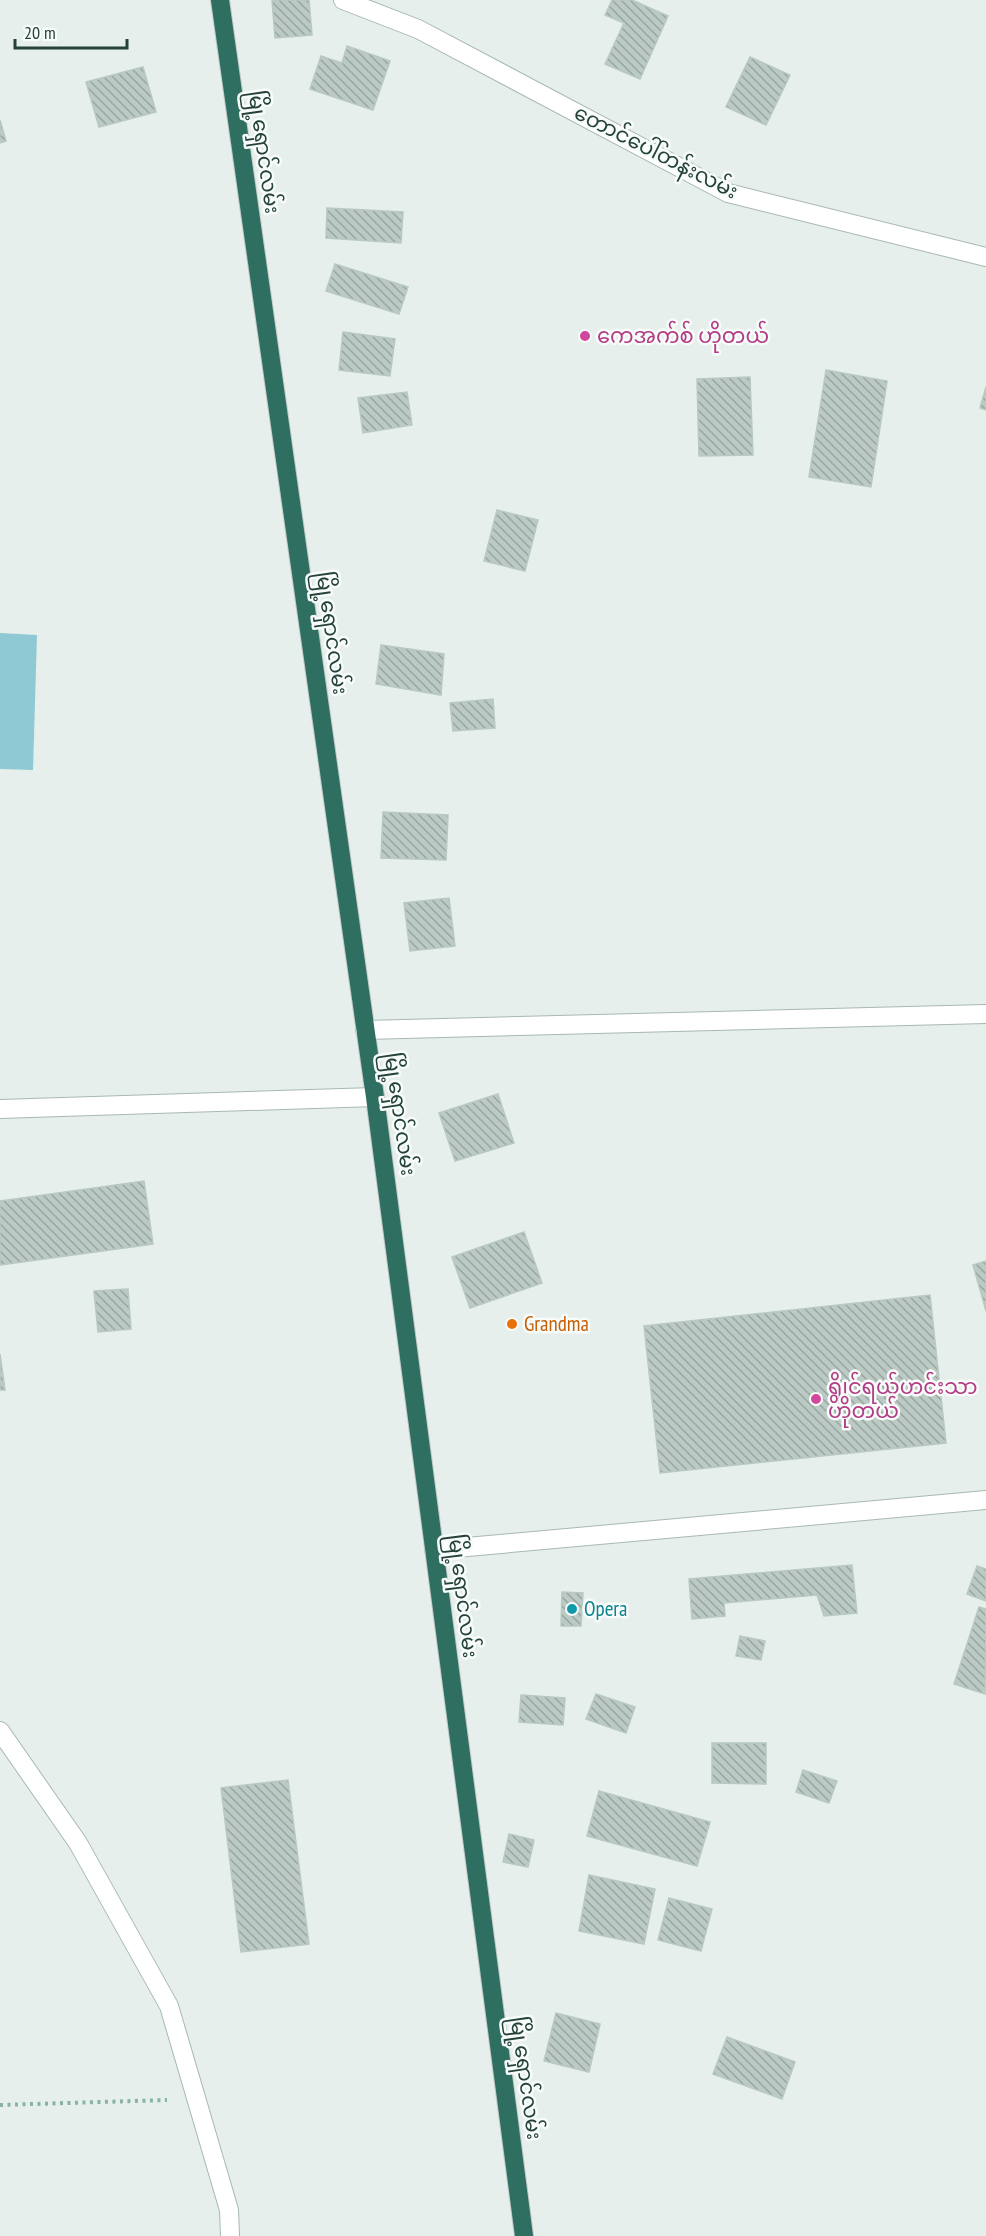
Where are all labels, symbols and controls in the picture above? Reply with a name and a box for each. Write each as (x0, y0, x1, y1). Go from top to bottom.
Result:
scale bar (15, 12, 128, 50)
text: 20 m (24, 21, 56, 44)
street label: မြို့ရှောင်လမ်း (239, 88, 289, 216)
street label: တောင်ပေါ်တန်းလမ်း (568, 97, 744, 208)
place label: ကေအက်စ် ဟိုတယ် (597, 320, 769, 353)
marker: ကေအက်စ် ဟိုတယ် (578, 329, 592, 343)
street label: မြို့ရှောင်လမ်း (307, 569, 357, 697)
street label: မြို့ရှောင်လမ်း (375, 1050, 425, 1178)
place label: Grandma (524, 1310, 589, 1337)
marker: Grandma (505, 1317, 519, 1331)
place label: ရွိုင်ရယ်ဟင်းသာ ဟိုတယ် (828, 1371, 977, 1428)
marker: ရွိုင်ရယ်ဟင်းသာ ဟိုတယ် (809, 1392, 823, 1406)
street label: မြို့ရှောင်လမ်း (439, 1532, 486, 1660)
place label: Opera (584, 1595, 628, 1622)
marker: Opera (565, 1602, 579, 1616)
street label: မြို့ရှောင်လမ်း (501, 2014, 551, 2142)

